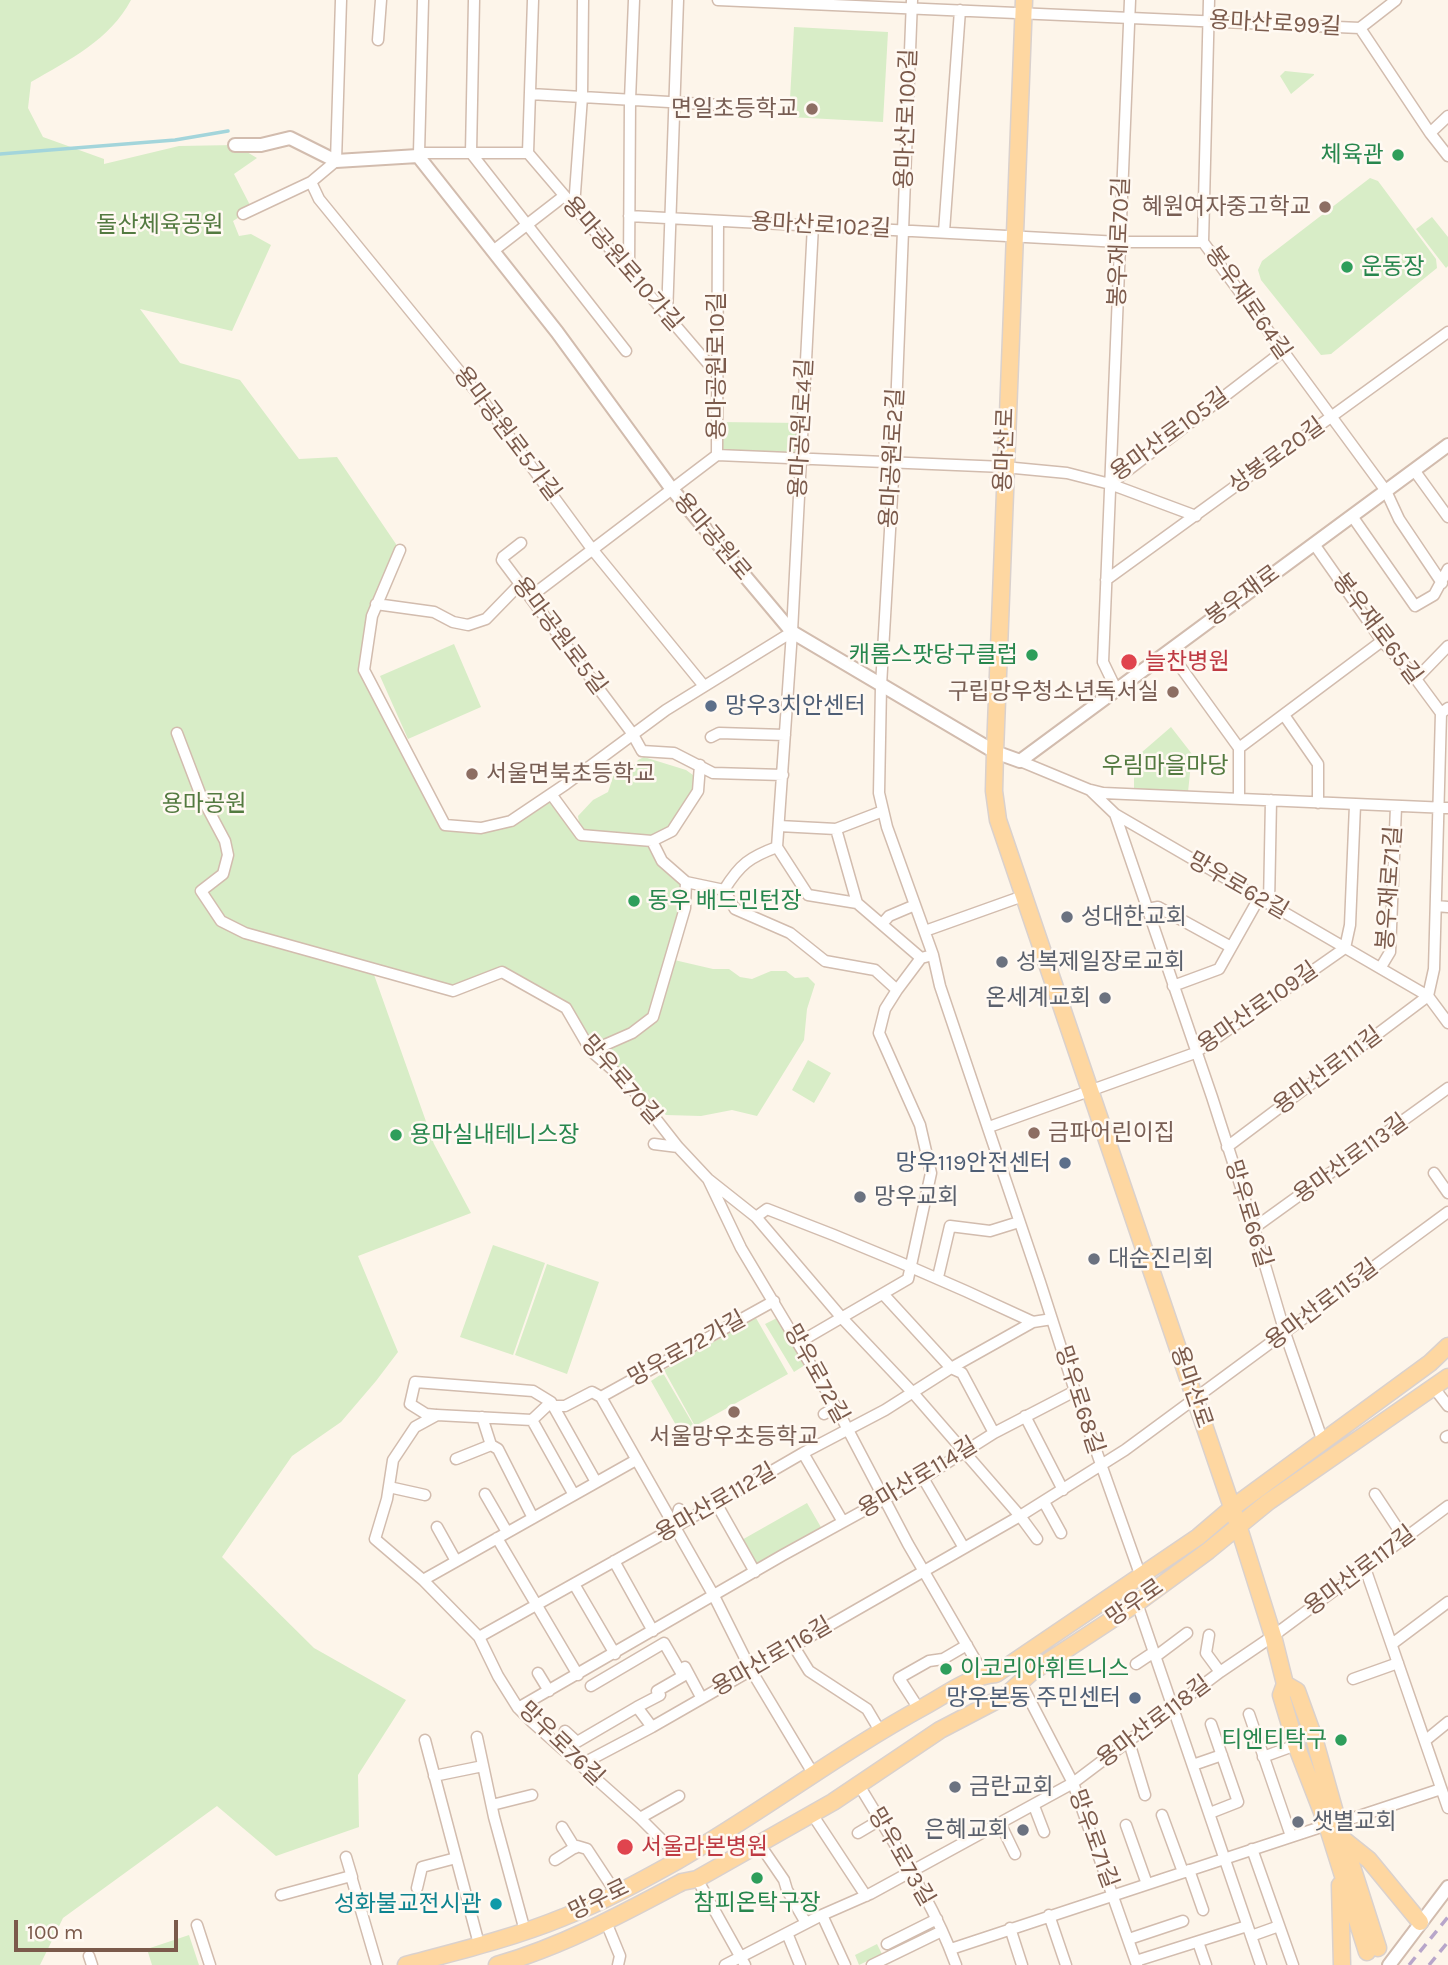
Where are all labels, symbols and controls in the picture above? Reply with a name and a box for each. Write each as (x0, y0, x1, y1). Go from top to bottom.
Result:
street label: 용마산로99길 (1208, 7, 1342, 41)
street label: 용마산로100길 (891, 48, 923, 190)
place label: 면일초등학교 (671, 95, 798, 123)
marker: 면일초등학교 (804, 101, 820, 117)
place label: 체육관 (1321, 141, 1384, 169)
marker: 체육관 (1390, 147, 1406, 163)
street label: 봉우재로70길 (1104, 176, 1136, 308)
street label: 용마공원로10가길 (556, 191, 688, 337)
place label: 혜원여자중고학교 (1142, 193, 1311, 221)
marker: 혜원여자중고학교 (1317, 199, 1333, 215)
street label: 용마산로102길 (750, 209, 892, 243)
park label: 돌산체육공원 (97, 211, 223, 239)
street label: 봉우재로64길 (1199, 241, 1297, 365)
place label: 운동장 (1361, 253, 1424, 281)
marker: 운동장 (1339, 259, 1355, 275)
street label: 용마공원로10길 (703, 292, 731, 440)
street label: 용마공원로4길 (785, 357, 819, 499)
street label: 용마공원로5가길 (448, 361, 566, 507)
street label: 용마산로105길 (1105, 383, 1235, 487)
street label: 용마공원로2길 (876, 387, 910, 529)
street label: 용마산로 (990, 407, 1020, 493)
street label: 상봉로20길 (1224, 412, 1330, 500)
street label: 용마공원로 (667, 488, 757, 586)
street label: 봉우재로 (1201, 560, 1285, 632)
street label: 봉우재로65길 (1326, 568, 1428, 690)
street label: 용마공원로5길 (506, 572, 612, 700)
place label: 캐롬스팟당구클럽 (849, 641, 1018, 669)
marker: 캐롬스팟당구클럽 (1024, 647, 1040, 663)
place label: 늘찬병원 (1145, 648, 1230, 676)
marker: 늘찬병원 (1119, 652, 1139, 672)
place label: 구립망우청소년독서실 (947, 678, 1159, 706)
marker: 구립망우청소년독서실 (1165, 684, 1181, 700)
place label: 망우3치안센터 (725, 692, 866, 720)
marker: 망우3치안센터 (703, 698, 719, 714)
park label: 우림마을마당 (1102, 752, 1228, 780)
place label: 서울면북초등학교 (486, 760, 655, 788)
marker: 서울면북초등학교 (464, 766, 480, 782)
park label: 용마공원 (162, 790, 246, 818)
street label: 봉우재로71길 (1372, 825, 1408, 951)
street label: 망우로62길 (1183, 846, 1293, 926)
place label: 동우 배드민턴장 (648, 887, 802, 915)
marker: 동우 배드민턴장 (626, 893, 642, 909)
place label: 성대한교회 (1081, 903, 1187, 931)
marker: 성대한교회 (1059, 909, 1075, 925)
place label: 성복제일장로교회 (1016, 948, 1185, 976)
marker: 성복제일장로교회 (994, 954, 1010, 970)
street label: 용마산로109길 (1193, 956, 1323, 1060)
place label: 온세계교회 (985, 984, 1091, 1012)
marker: 온세계교회 (1097, 990, 1113, 1006)
street label: 용마산로111길 (1268, 1021, 1388, 1121)
street label: 망우로70길 (575, 1030, 667, 1130)
street label: 용마산로113길 (1288, 1108, 1414, 1210)
place label: 금파어린이집 (1048, 1119, 1175, 1147)
place label: 용마실내테니스장 (410, 1121, 579, 1149)
marker: 금파어린이집 (1026, 1125, 1042, 1141)
marker: 용마실내테니스장 (388, 1127, 404, 1143)
place label: 망우119안전센터 (895, 1149, 1051, 1177)
marker: 망우119안전센터 (1057, 1155, 1073, 1171)
street label: 망우로66길 (1219, 1157, 1277, 1271)
place label: 망우교회 (874, 1183, 959, 1211)
marker: 망우교회 (852, 1189, 868, 1205)
place label: 대순진리회 (1108, 1245, 1214, 1273)
marker: 대순진리회 (1086, 1251, 1102, 1267)
street label: 용마산로115길 (1260, 1254, 1384, 1356)
street label: 망우로72가길 (623, 1305, 751, 1393)
street label: 망우로72길 (778, 1320, 854, 1428)
street label: 용마산로 (1164, 1342, 1218, 1432)
street label: 망우로68길 (1049, 1343, 1109, 1457)
marker: 서울망우초등학교 (726, 1404, 742, 1420)
place label: 서울망우초등학교 (649, 1423, 819, 1451)
street label: 용마산로114길 (854, 1432, 982, 1524)
street label: 용마산로112길 (651, 1457, 781, 1549)
street label: 용마산로117길 (1299, 1520, 1421, 1622)
street label: 망우로 (1101, 1573, 1169, 1633)
street label: 용마산로116길 (707, 1612, 837, 1702)
place label: 이코리아휘트니스 (960, 1655, 1129, 1683)
marker: 이코리아휘트니스 (938, 1661, 954, 1677)
street label: 용마산로118길 (1092, 1670, 1216, 1774)
place label: 망우본동 주민센터 (946, 1684, 1121, 1712)
marker: 망우본동 주민센터 (1127, 1690, 1143, 1706)
street label: 망우로76길 (512, 1696, 610, 1792)
place label: 티엔티탁구 (1221, 1726, 1327, 1754)
marker: 티엔티탁구 (1333, 1732, 1349, 1748)
place label: 금란교회 (969, 1773, 1054, 1801)
marker: 금란교회 (947, 1779, 963, 1795)
street label: 망우로71길 (1062, 1786, 1124, 1892)
street label: 망우로73길 (862, 1803, 940, 1911)
place label: 샛별교회 (1312, 1808, 1397, 1836)
marker: 샛별교회 (1290, 1814, 1306, 1830)
place label: 은혜교회 (924, 1816, 1009, 1844)
marker: 은혜교회 (1015, 1822, 1031, 1838)
place label: 서울라본병원 (641, 1833, 768, 1861)
marker: 서울라본병원 (615, 1837, 635, 1857)
marker: 참피온탁구장 (749, 1870, 765, 1886)
street label: 망우로 (564, 1874, 634, 1926)
place label: 참피온탁구장 (694, 1889, 820, 1917)
place label: 성화불교전시관 (334, 1890, 482, 1918)
marker: 성화불교전시관 (488, 1896, 504, 1912)
scale bar (18, 1906, 182, 1950)
text: 100 m (27, 1920, 84, 1944)

